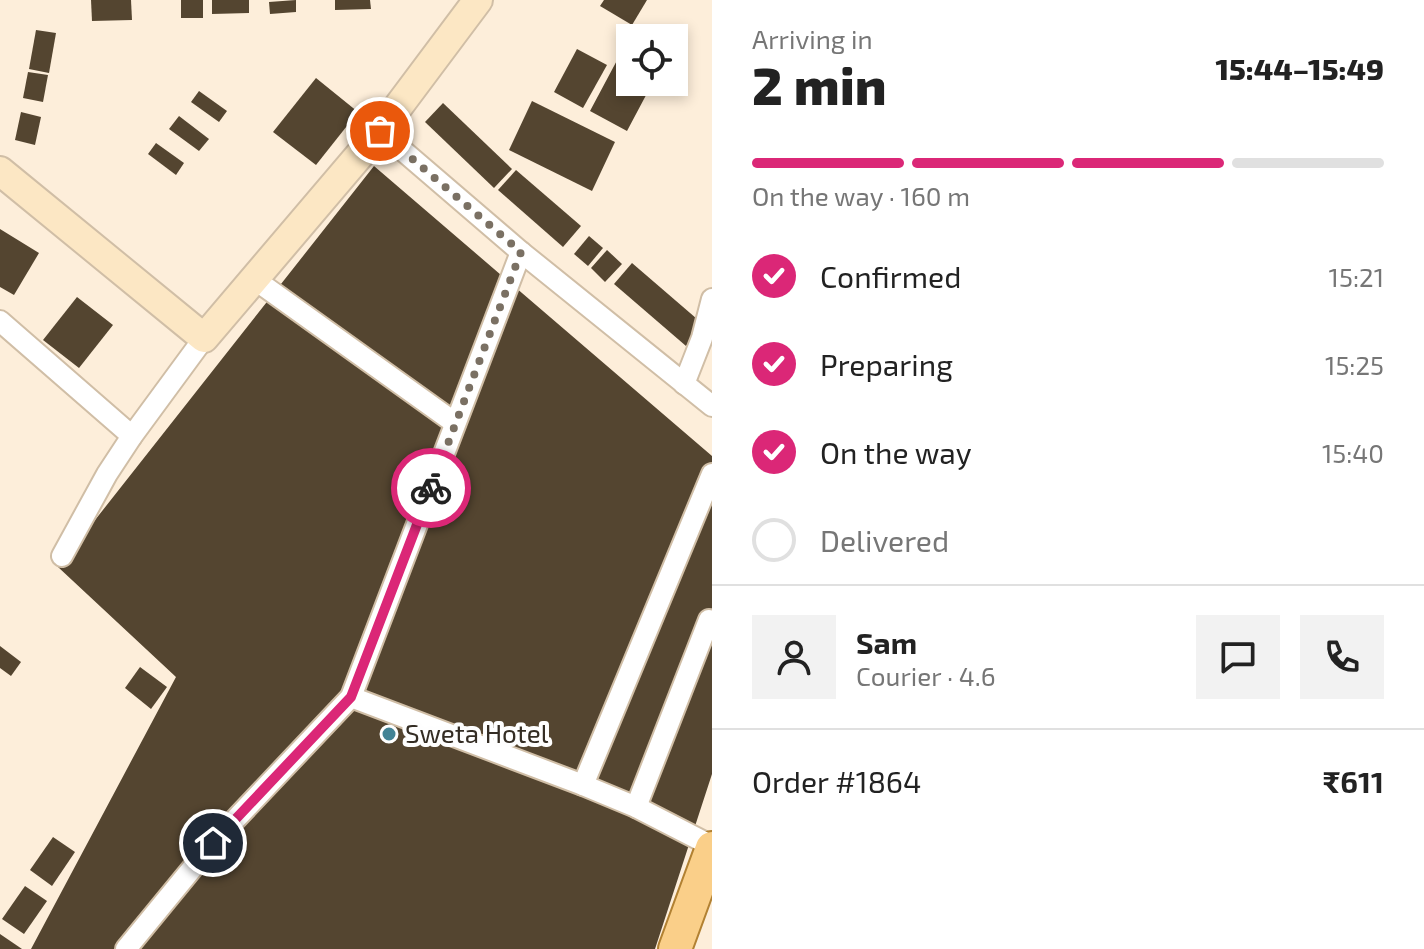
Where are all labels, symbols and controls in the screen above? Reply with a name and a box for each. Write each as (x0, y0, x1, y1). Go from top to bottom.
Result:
text: Arriving in (752, 23, 873, 54)
map controls (616, 24, 688, 96)
button: locate (616, 24, 688, 96)
text: 15:44–15:49 (1215, 50, 1384, 86)
text: 2 min (752, 53, 887, 115)
pin (346, 97, 414, 165)
icon: bag (358, 109, 402, 153)
text: On the way · 160 m (752, 180, 970, 211)
icon: check (752, 254, 796, 298)
text: Confirmed (820, 258, 961, 294)
text: 15:21 (1329, 261, 1384, 292)
icon: check (752, 342, 796, 386)
text: Preparing (820, 346, 953, 382)
text: 15:25 (1325, 349, 1384, 380)
icon: check (752, 430, 796, 474)
text: On the way (820, 434, 972, 470)
text: 15:40 (1322, 437, 1384, 468)
courier (391, 448, 471, 528)
icon: bike (409, 466, 453, 510)
text: Delivered (820, 522, 949, 558)
button: person (752, 615, 836, 699)
button: chat (1196, 615, 1280, 699)
button: phone (1300, 615, 1384, 699)
text: Sam (856, 624, 917, 660)
text: Courier · 4.6 (856, 660, 996, 691)
place label: Sweta Hotel (405, 717, 549, 748)
marker: Sweta Hotel (380, 725, 398, 743)
text: Order #1864 (752, 763, 921, 799)
text: ₹611 (1323, 763, 1384, 799)
pin (179, 809, 247, 877)
icon: home (191, 821, 235, 865)

